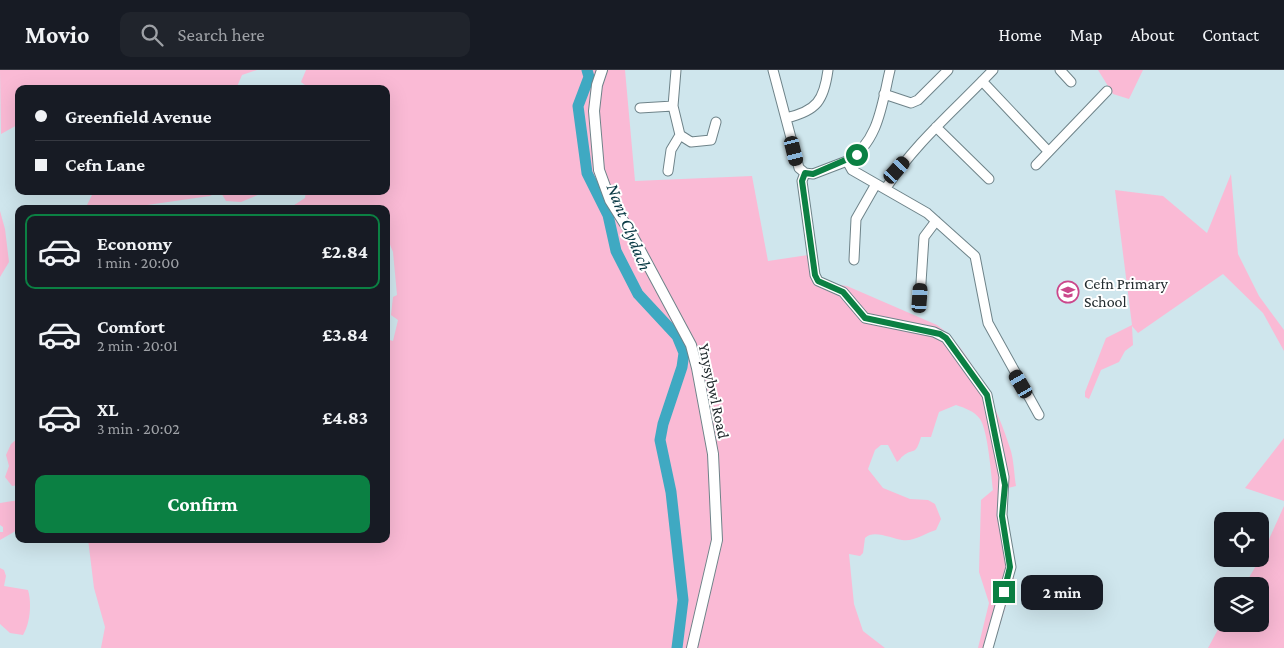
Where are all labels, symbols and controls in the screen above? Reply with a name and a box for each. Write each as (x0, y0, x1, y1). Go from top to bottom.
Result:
search box (120, 12, 470, 57)
text: Movio (25, 21, 90, 48)
icon: search (138, 21, 166, 49)
text: Search here (178, 24, 265, 45)
text: Home (999, 25, 1042, 45)
text: Map (1070, 25, 1102, 45)
text: About (1130, 25, 1174, 45)
text: Contact (1202, 25, 1259, 45)
text: Greenfield Avenue (65, 106, 212, 127)
car (783, 135, 804, 167)
route start (846, 144, 868, 166)
text: Cefn Lane (65, 154, 145, 175)
car (881, 154, 912, 186)
water label: Nant Clydach (602, 180, 656, 274)
icon: car (37, 229, 82, 274)
text: Economy (97, 233, 172, 254)
text: £2.84 (322, 241, 368, 262)
text: 1 min · 20:00 (97, 254, 179, 271)
place label: Cefn Primary School (1084, 275, 1169, 310)
school or university icon: Cefn Primary School (1056, 280, 1080, 304)
car (911, 283, 928, 313)
icon: car (37, 312, 82, 357)
text: Comfort (97, 316, 165, 337)
text: £3.84 (322, 324, 368, 345)
text: 2 min · 20:01 (97, 337, 178, 354)
street label: Ynysybwl Road (695, 342, 733, 441)
car (1007, 367, 1034, 401)
icon: car (37, 395, 82, 440)
text: XL (97, 399, 119, 420)
text: £4.83 (322, 407, 368, 428)
text: 3 min · 20:02 (97, 420, 180, 437)
button: Confirm (35, 475, 370, 533)
map controls (1214, 512, 1269, 632)
button: locate (1214, 512, 1269, 567)
callout: 2 min (1022, 574, 1104, 610)
button: layers (1214, 577, 1269, 632)
route end (993, 581, 1015, 603)
text: 2 min (1043, 584, 1081, 601)

